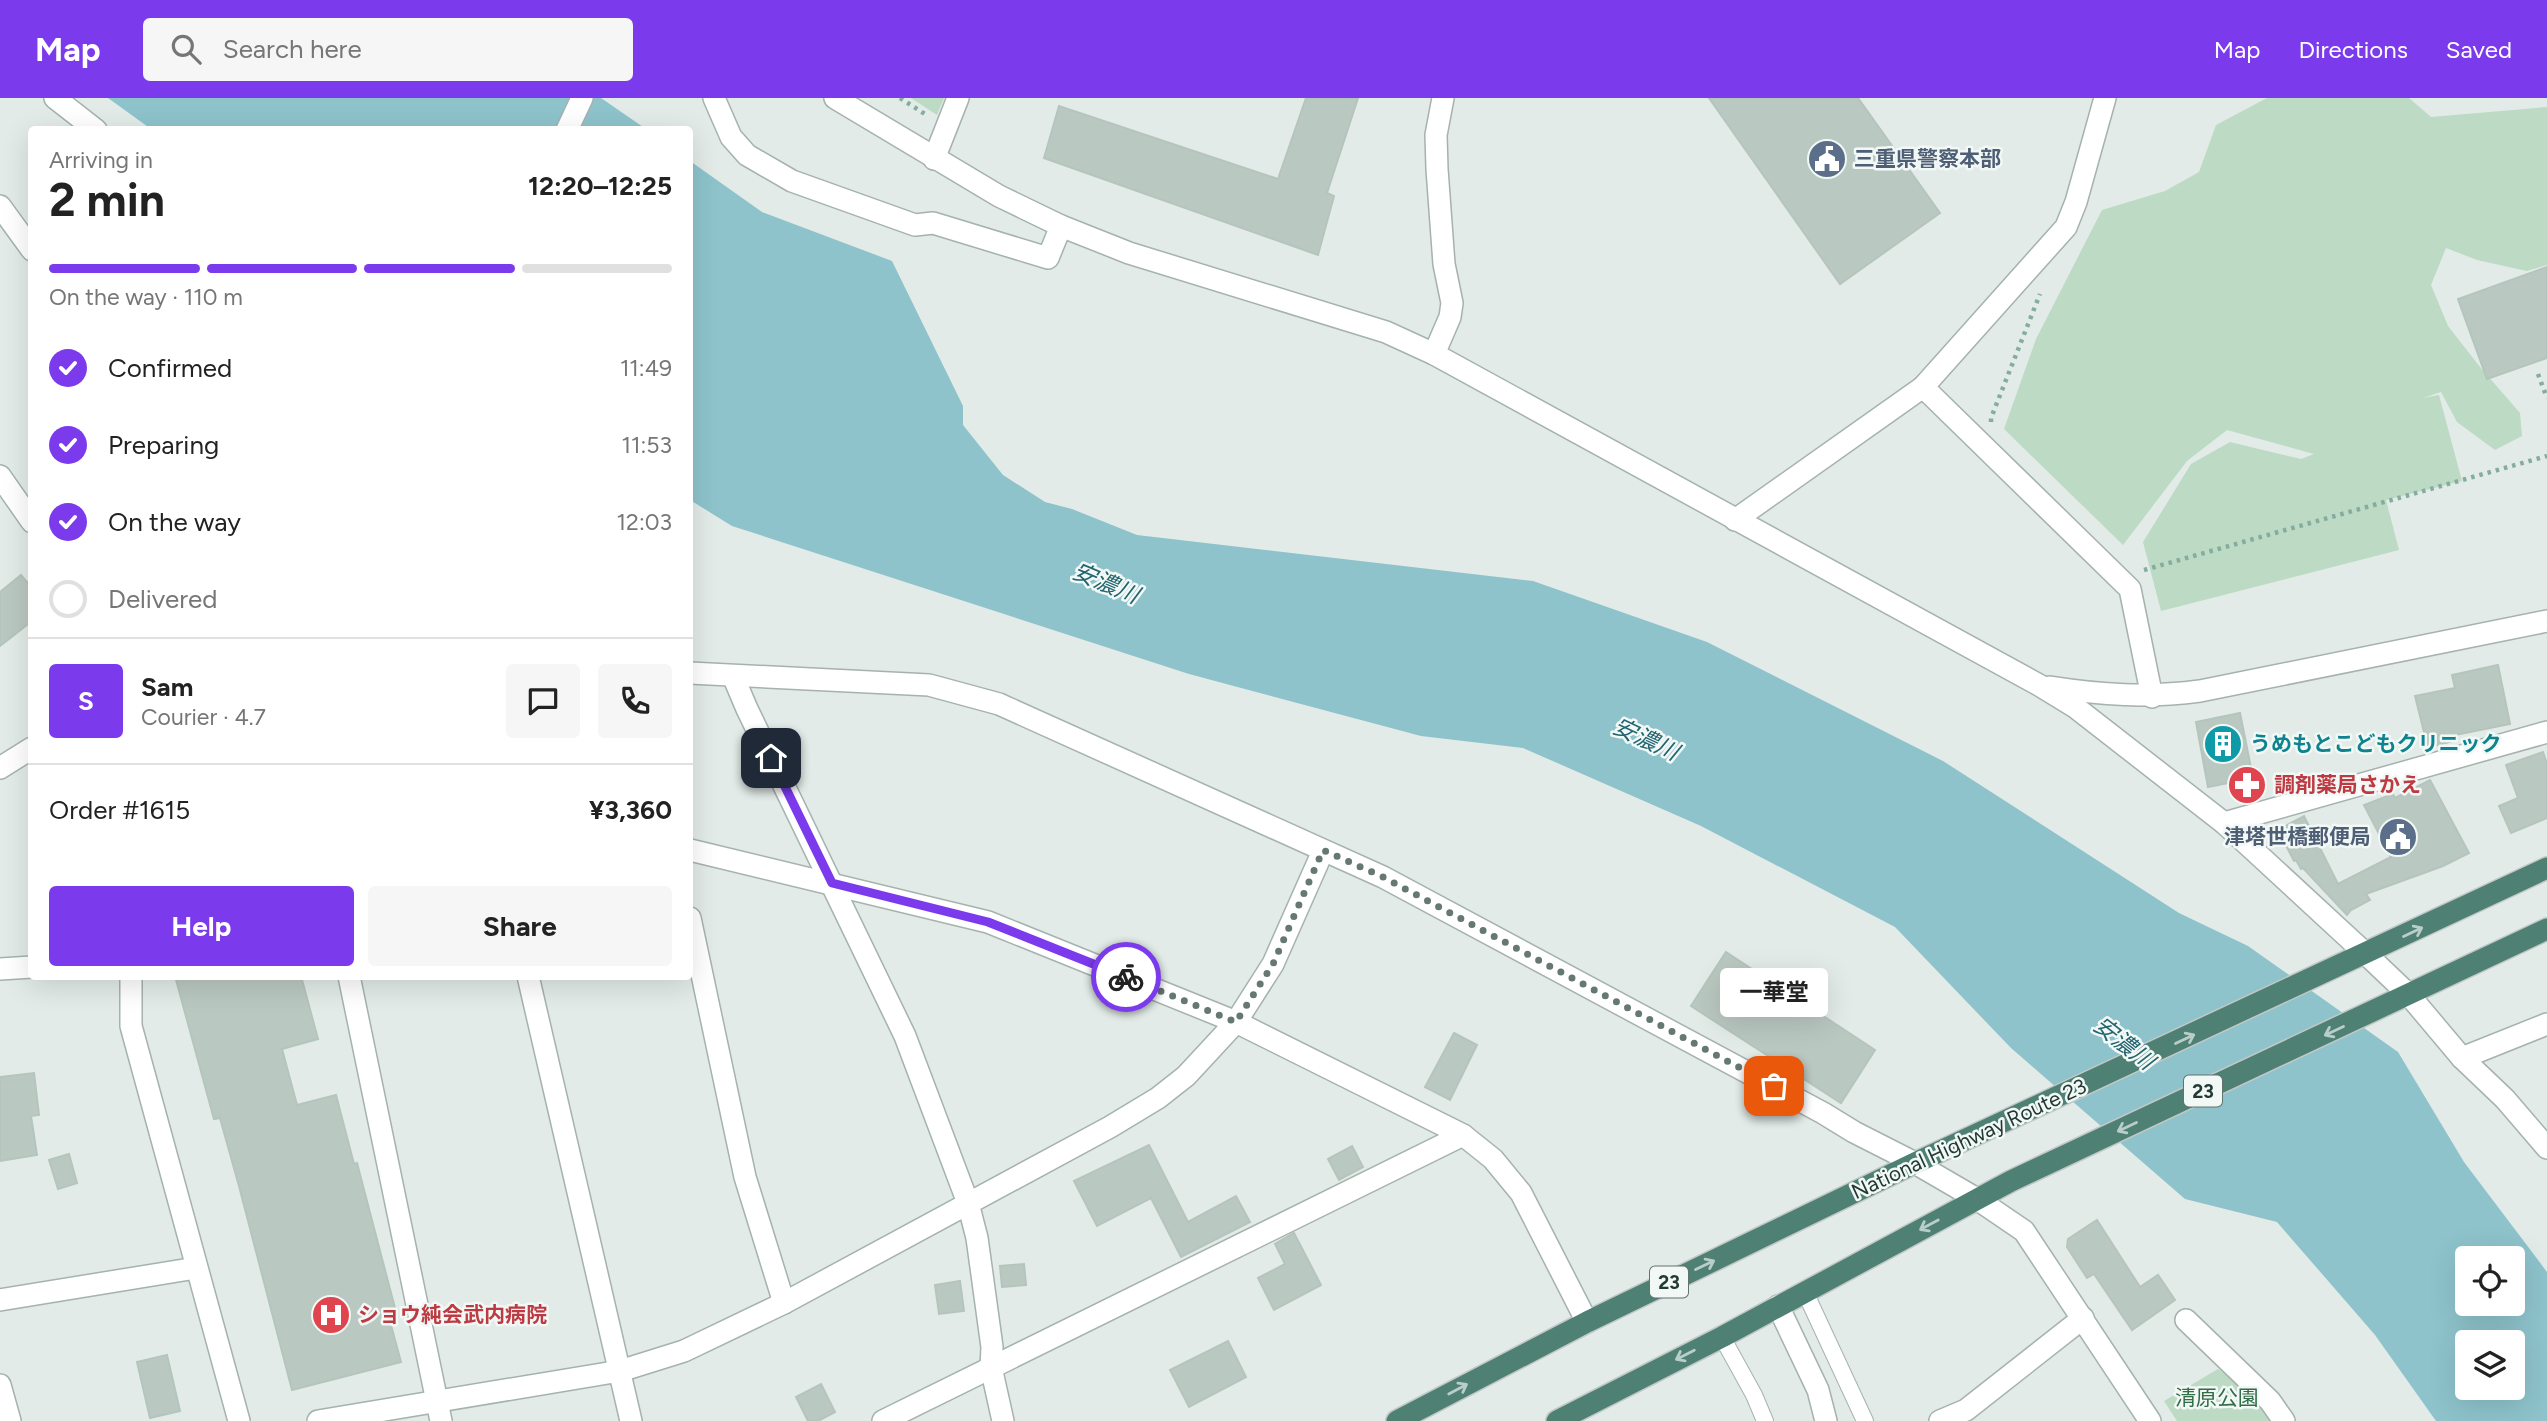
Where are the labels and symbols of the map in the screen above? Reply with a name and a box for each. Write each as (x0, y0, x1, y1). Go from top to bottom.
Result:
public building icon: 三重県警察本部 (1806, 138, 1848, 180)
place label: 三重県警察本部 (1854, 146, 2001, 171)
water label: 安濃川 (1069, 557, 1146, 611)
water label: 安濃川 (1609, 712, 1686, 768)
building icon: うめもとこどもクリニック (2202, 723, 2244, 765)
pin (741, 728, 801, 788)
place label: うめもとこどもクリニック (2250, 731, 2502, 756)
pharmacy icon: 調剤薬局さかえ (2226, 764, 2268, 806)
place label: 調剤薬局さかえ (2274, 772, 2421, 797)
public building icon: 津塔世橋郵便局 (2377, 816, 2419, 858)
place label: 津塔世橋郵便局 (2224, 824, 2371, 849)
one-way arrow (2402, 924, 2423, 938)
courier (1091, 942, 1161, 1012)
callout: 一華堂 (1720, 967, 1828, 1016)
water label: 安濃川 (2088, 1011, 2162, 1077)
one-way arrow (2323, 1025, 2344, 1038)
one-way arrow (2174, 1032, 2195, 1045)
pin (1744, 1056, 1804, 1116)
street label: National Highway Route 23 (1847, 1073, 2090, 1204)
road number: 23 (2184, 1076, 2222, 1107)
one-way arrow (2117, 1120, 2138, 1134)
one-way arrow (1920, 1218, 1940, 1232)
one-way arrow (1694, 1258, 1715, 1271)
road number: 23 (1650, 1266, 1688, 1298)
hospital icon: ショウ純会武内病院 (310, 1294, 352, 1336)
place label: ショウ純会武内病院 (358, 1302, 547, 1327)
one-way arrow (1676, 1349, 1696, 1363)
one-way arrow (1447, 1382, 1468, 1396)
park label: 清原公園 (2175, 1385, 2259, 1410)

